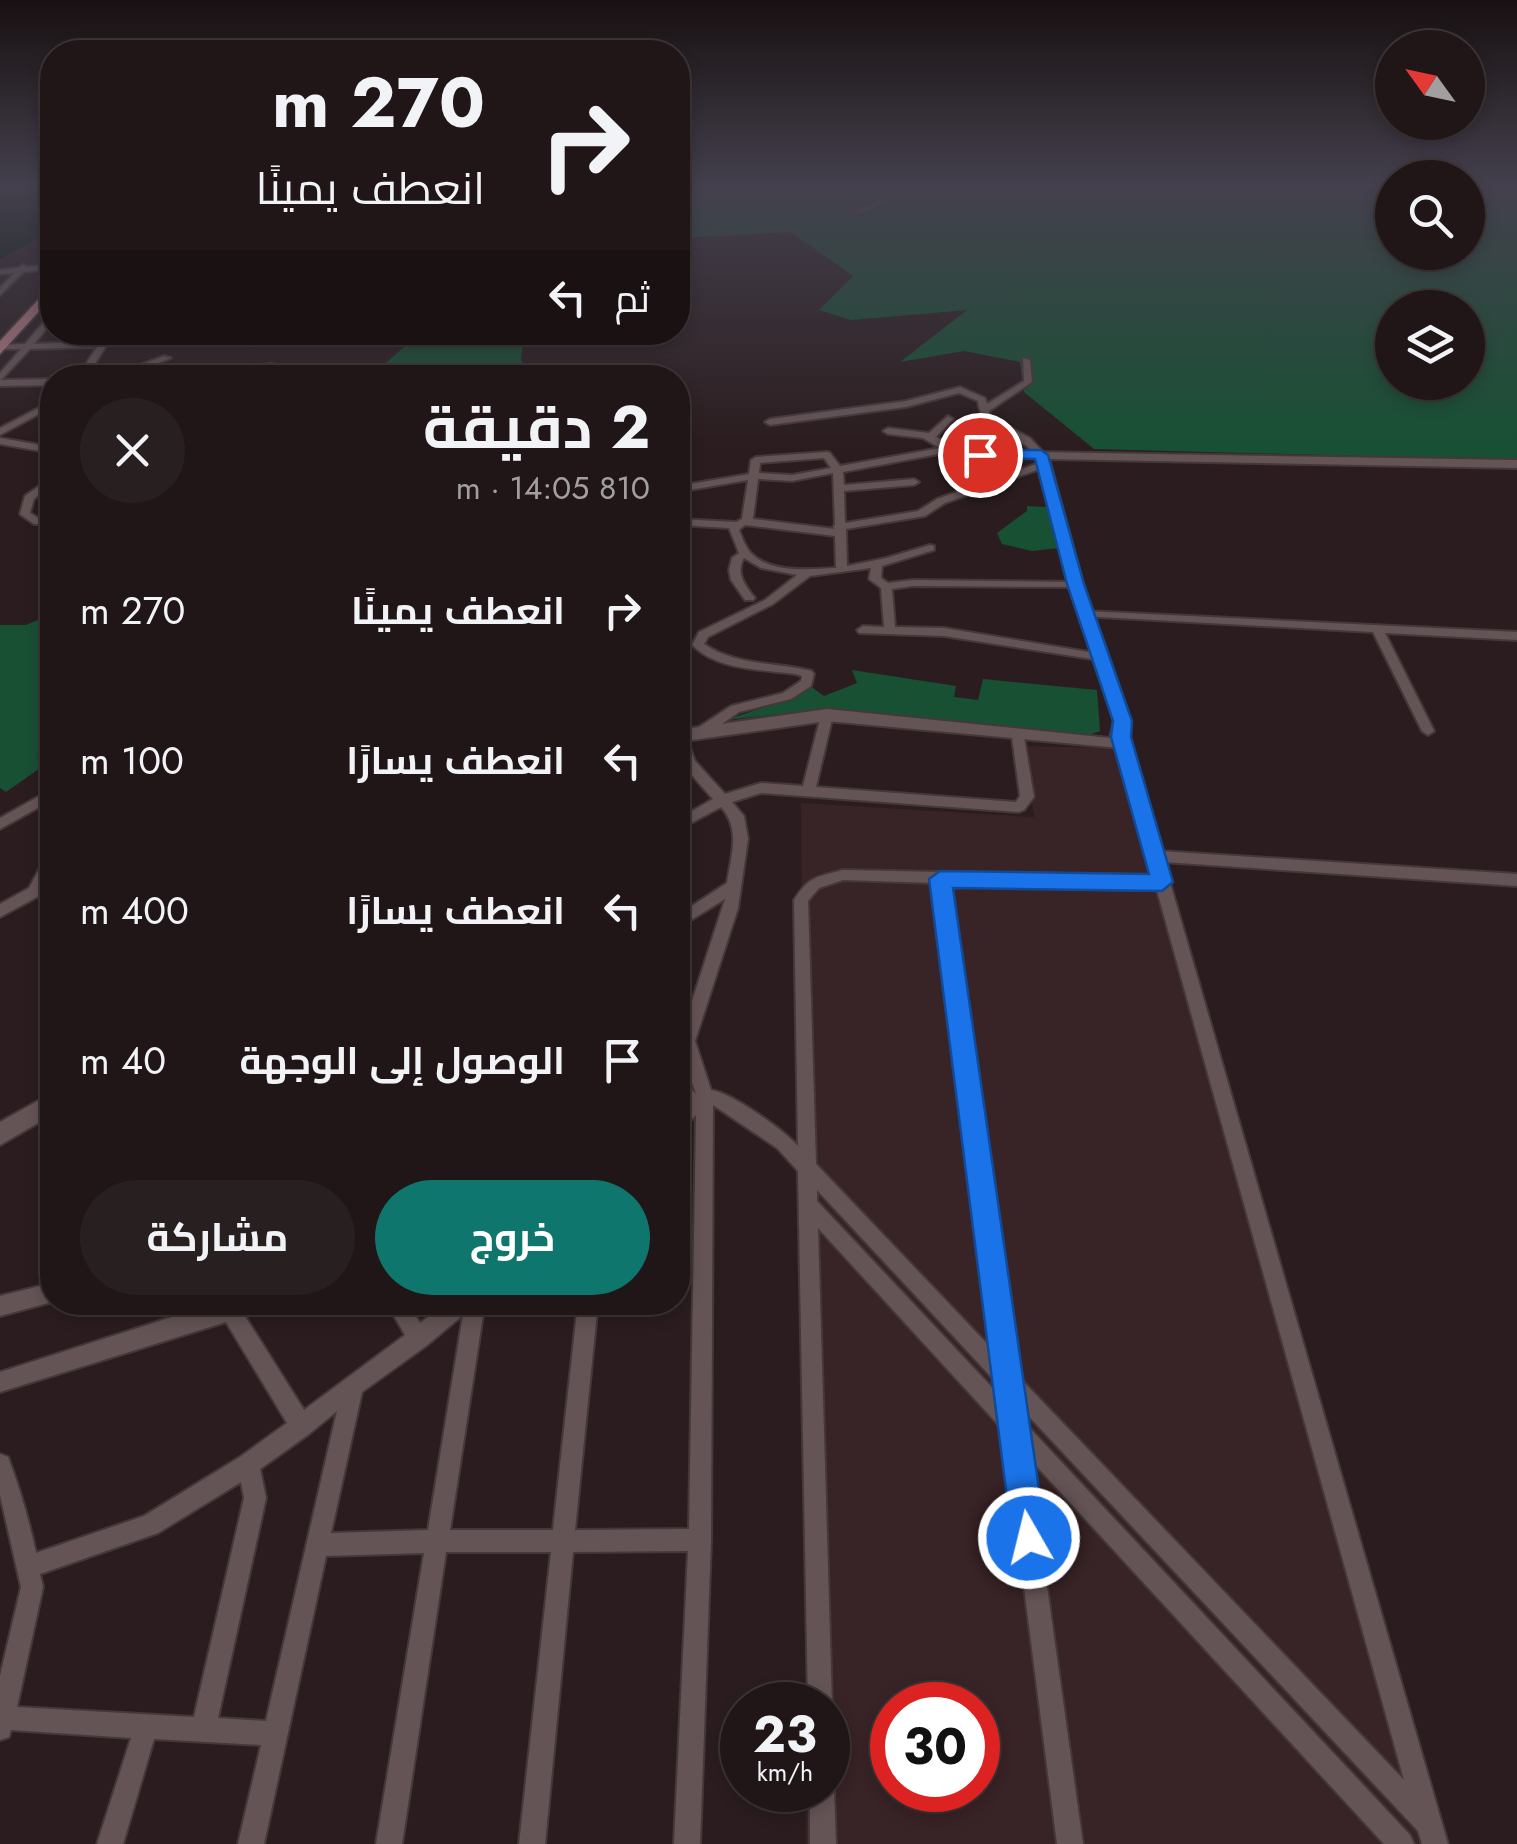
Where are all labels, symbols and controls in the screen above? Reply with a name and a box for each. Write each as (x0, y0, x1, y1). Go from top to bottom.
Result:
north arrow (1375, 30, 1485, 140)
map controls (1375, 30, 1485, 400)
text: 270 m (272, 52, 485, 153)
icon: right (520, 80, 650, 210)
text: انعطف يمينًا (255, 156, 485, 221)
button: search (1375, 160, 1485, 270)
icon: left (540, 270, 595, 325)
text: ثم (615, 271, 650, 326)
button: layers (1375, 290, 1485, 400)
text: 2 دقيقة (423, 384, 650, 471)
button: close (80, 398, 185, 503)
pin (938, 413, 1023, 498)
icon: arrive (953, 428, 1008, 483)
text: 810 m · 14:05 (456, 465, 650, 511)
text: 270 m (80, 583, 185, 638)
text: انعطف يمينًا (351, 583, 565, 638)
icon: right (595, 583, 650, 638)
text: 100 m (80, 733, 184, 788)
text: انعطف يسارًا (346, 733, 565, 788)
icon: left (595, 733, 650, 788)
text: 400 m (80, 883, 189, 938)
text: انعطف يسارًا (346, 883, 565, 938)
icon: left (595, 883, 650, 938)
text: 40 m (80, 1033, 166, 1088)
text: الوصول إلى الوجهة (239, 1033, 565, 1088)
icon: arrive (595, 1033, 650, 1088)
button: مشاركة (80, 1180, 355, 1295)
button: خروج (375, 1180, 650, 1295)
position arrow (977, 1486, 1081, 1590)
speed limit sign: 30 (870, 1682, 1000, 1812)
text: 23 (753, 1698, 817, 1771)
text: km/h (757, 1754, 813, 1790)

